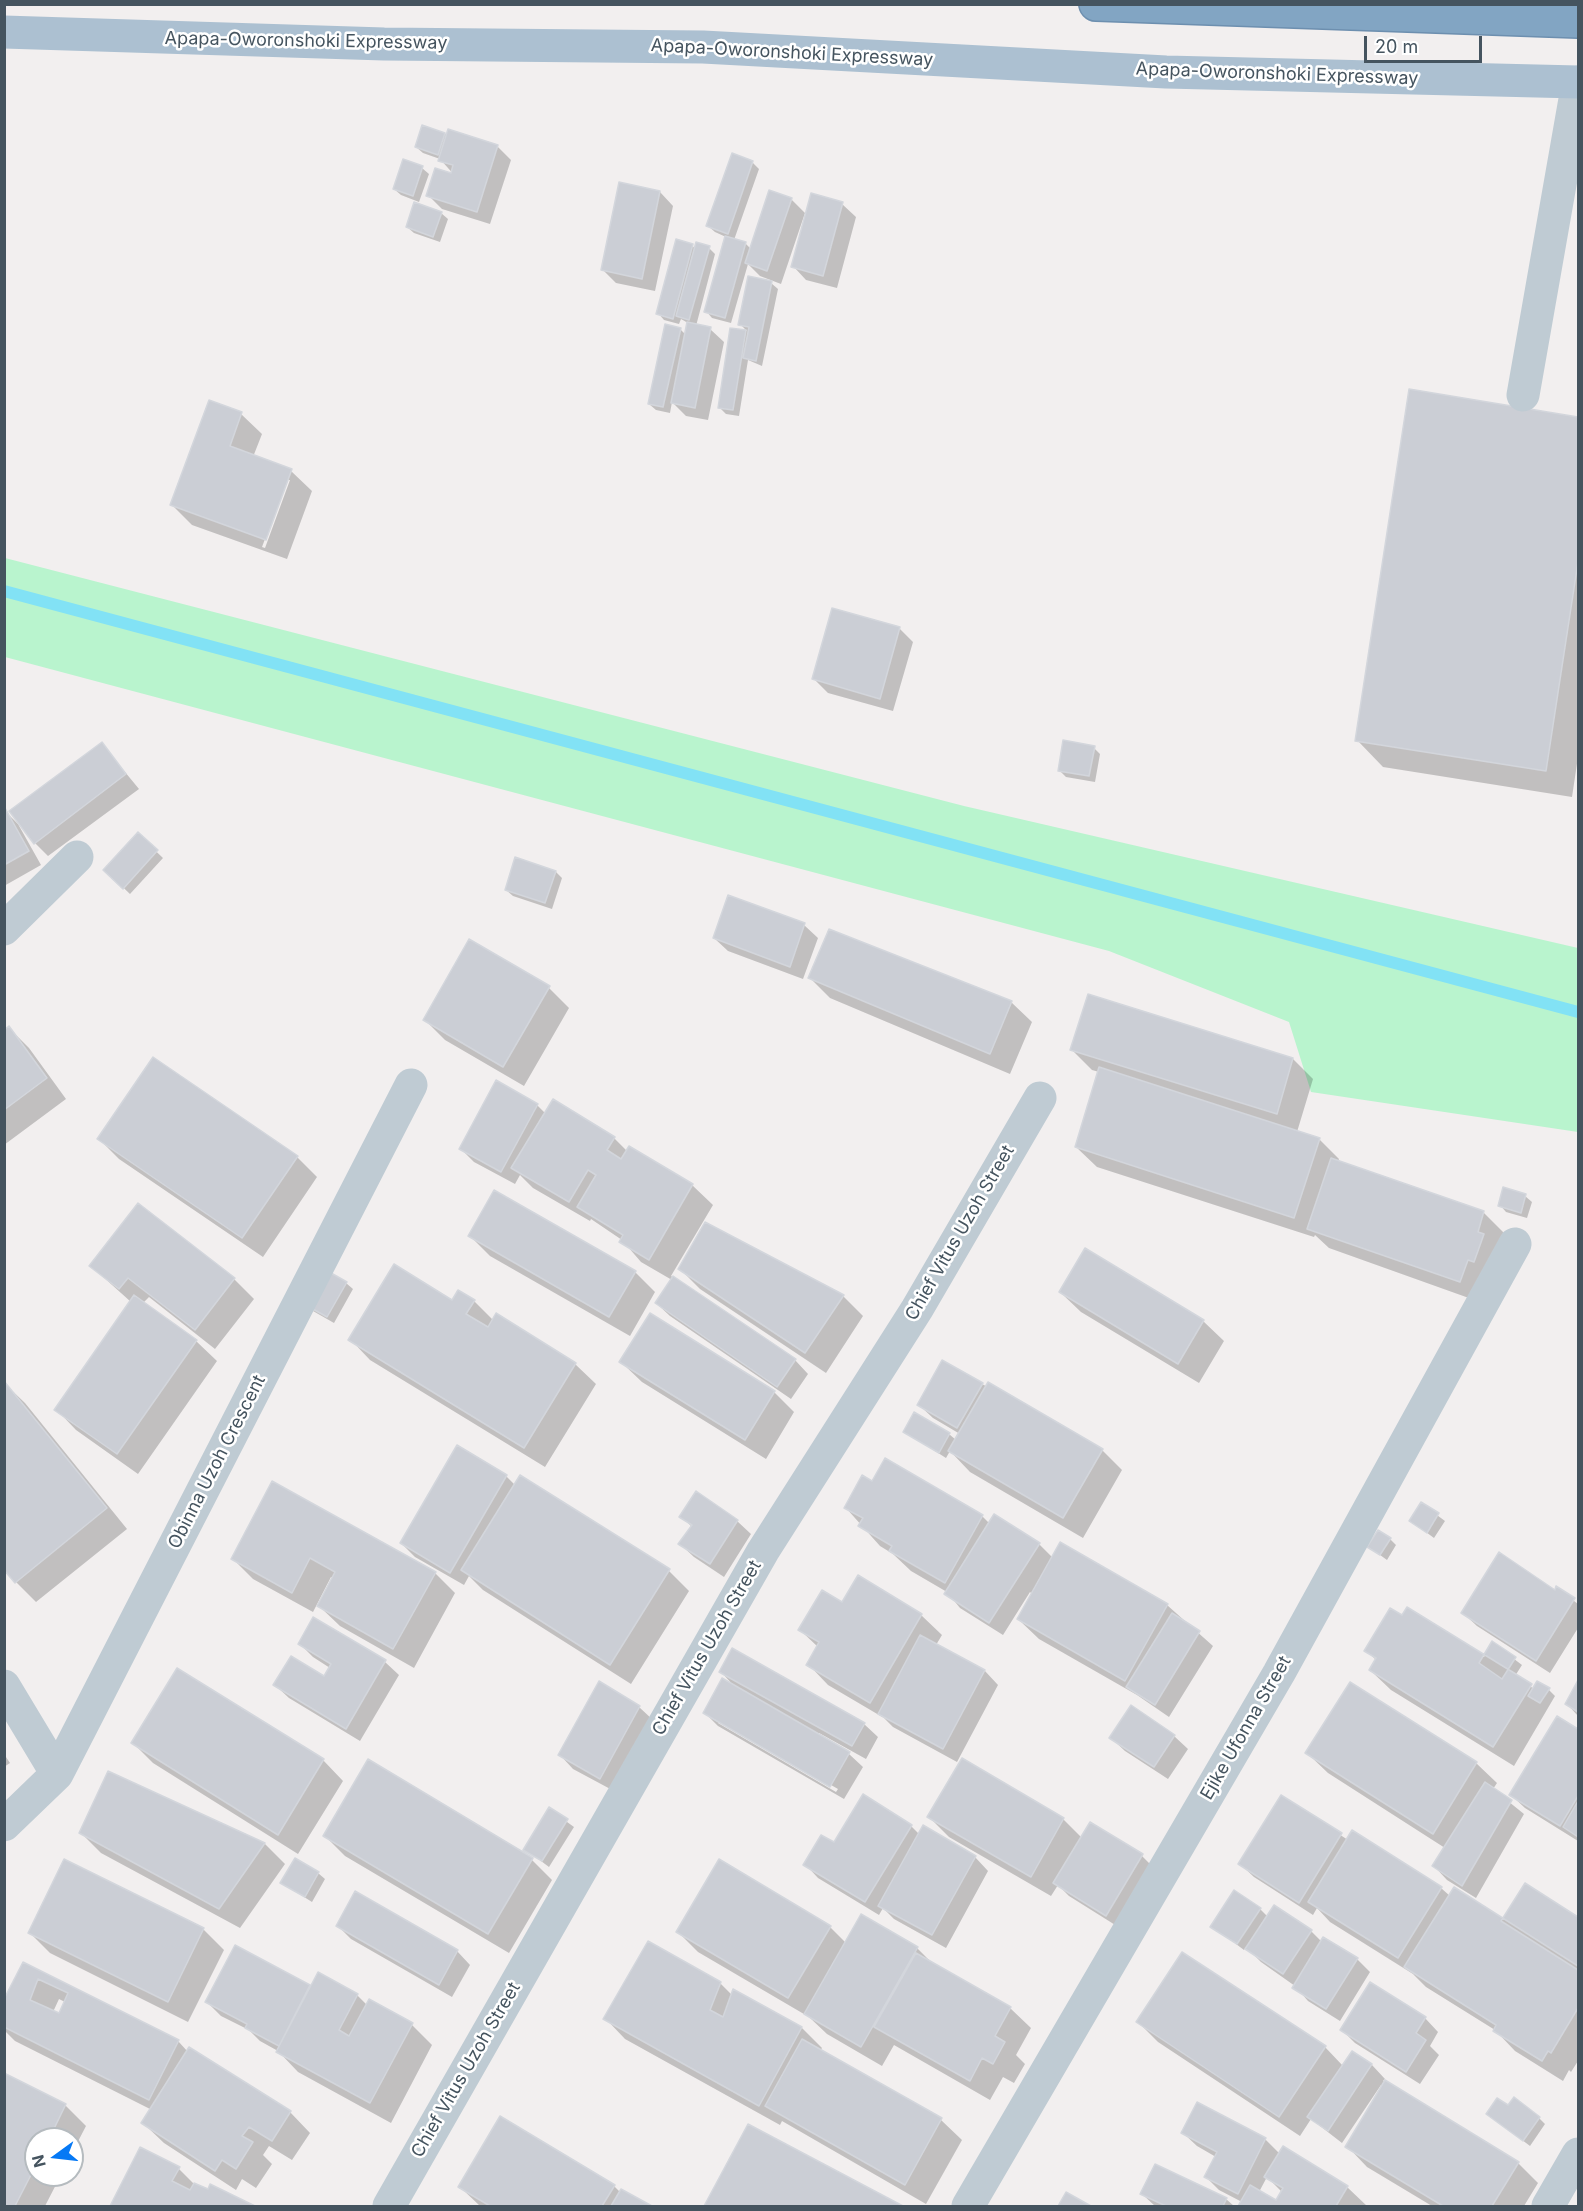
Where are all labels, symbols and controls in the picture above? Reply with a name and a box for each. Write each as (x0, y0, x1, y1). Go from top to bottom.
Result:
scale bar (1367, 24, 1486, 62)
street label: Apapa-Oworonshoki Expressway (164, 28, 448, 54)
street label: Apapa-Oworonshoki Expressway (650, 35, 934, 71)
text: 20 m (1375, 36, 1418, 57)
street label: Apapa-Oworonshoki Expressway (1135, 58, 1419, 90)
street label: Chief Vitus Uzoh Street (901, 1142, 1019, 1324)
street label: Obinna Uzoh Crescent (164, 1372, 270, 1552)
street label: Chief Vitus Uzoh Street (648, 1557, 766, 1739)
street label: Ejike Ufonna Street (1196, 1652, 1296, 1804)
street label: Chief Vitus Uzoh Street (407, 1979, 525, 2161)
north arrow (24, 2127, 84, 2187)
text: N (27, 2153, 50, 2170)

